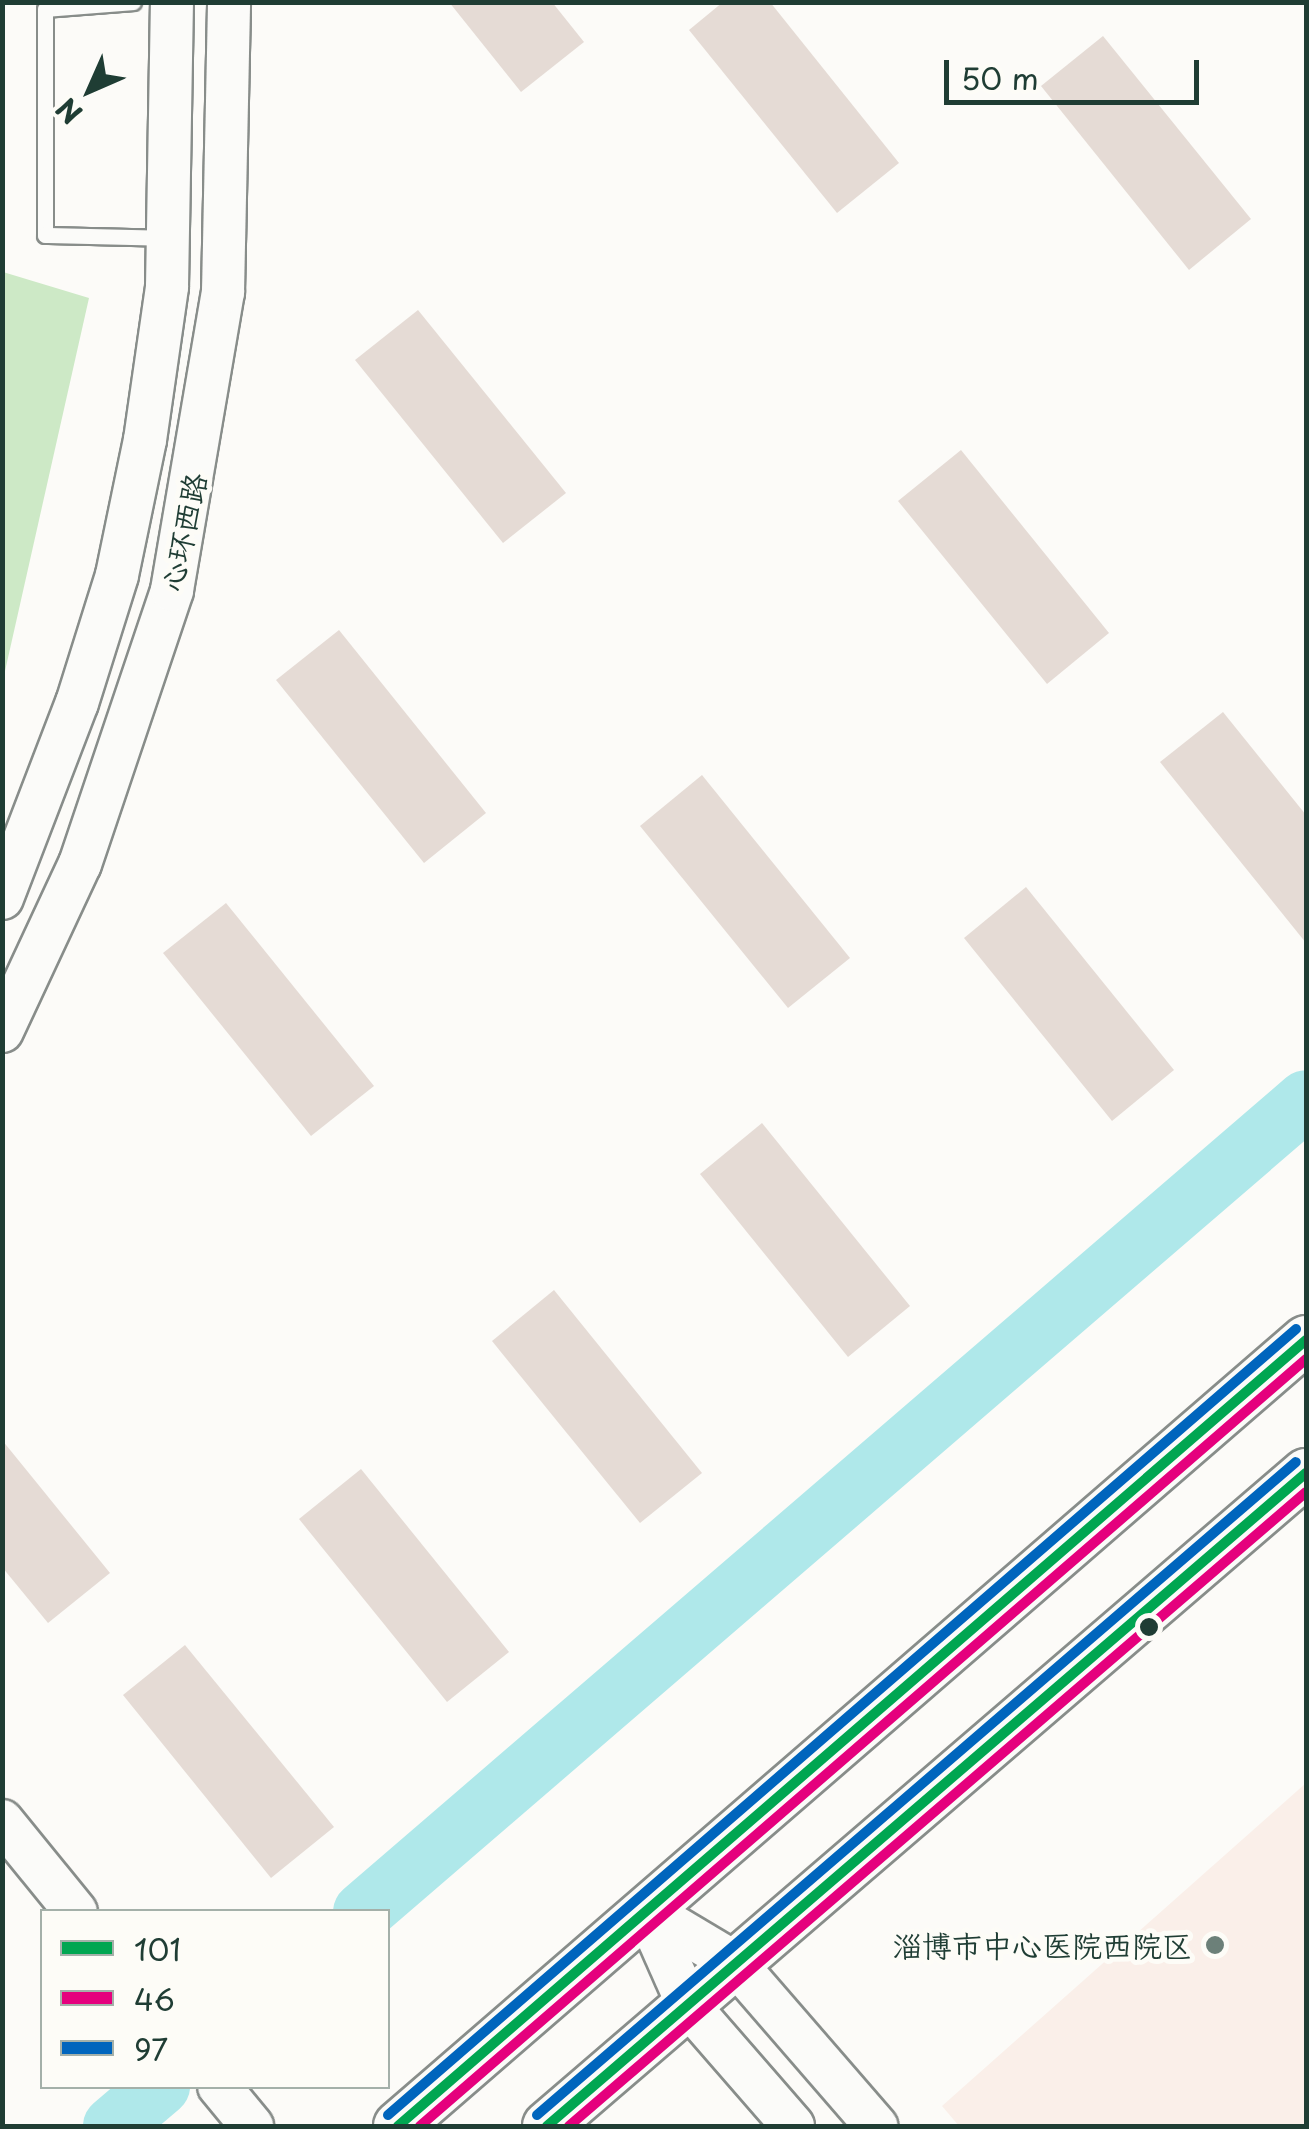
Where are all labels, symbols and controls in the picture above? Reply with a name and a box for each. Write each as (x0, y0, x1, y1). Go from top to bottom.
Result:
north arrow (40, 40, 140, 140)
scale bar (949, 40, 1204, 102)
text: 50 m (961, 55, 1039, 100)
text: N (45, 89, 91, 135)
street label: 心环西路 (153, 470, 213, 594)
unlabelled marker (1139, 1617, 1159, 1637)
legend (40, 1909, 390, 2089)
text: 101 (134, 1926, 181, 1971)
place label: 淄博市中心医院西院区 (892, 1927, 1192, 1963)
marker: 淄博市中心医院西院区 (1202, 1932, 1228, 1958)
text: 46 (134, 1976, 175, 2021)
text: 97 (134, 2026, 168, 2071)

